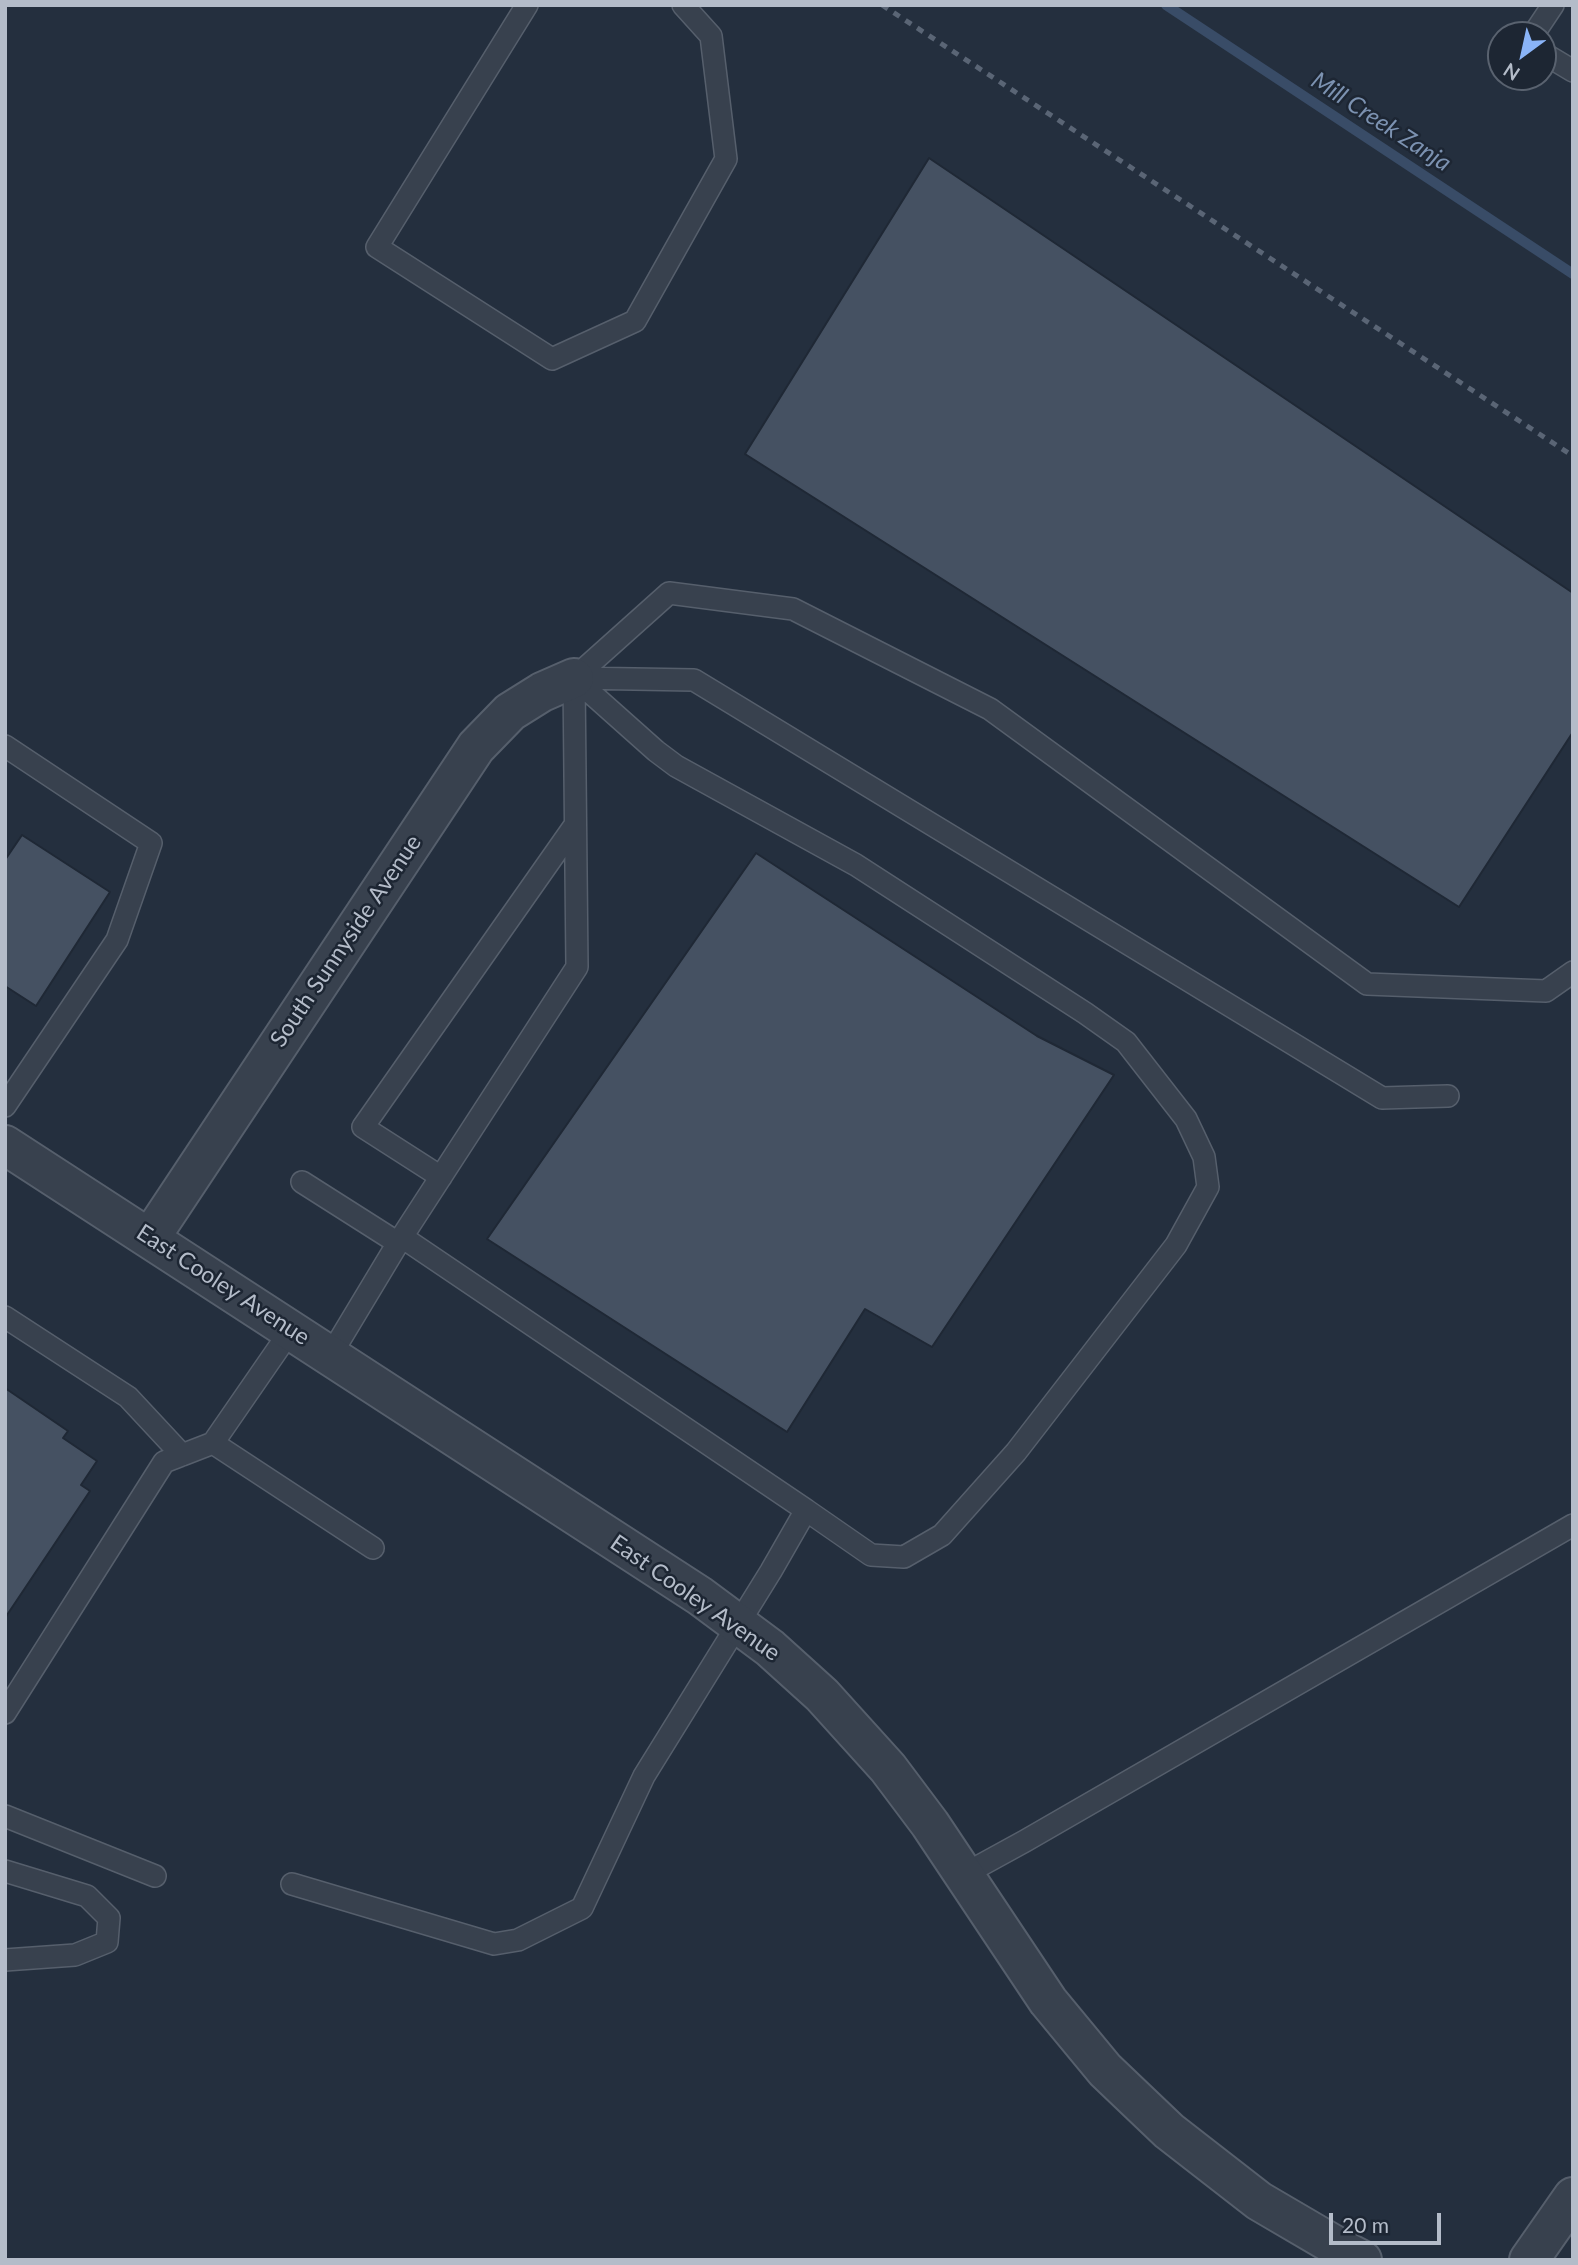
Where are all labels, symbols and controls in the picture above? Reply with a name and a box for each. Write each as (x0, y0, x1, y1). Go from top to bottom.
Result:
north arrow (1487, 21, 1557, 91)
text: N (1499, 59, 1524, 86)
water label: Mill Creek Zanja (1306, 66, 1456, 178)
street label: South Sunnyside Avenue (265, 830, 427, 1052)
street label: East Cooley Avenue (131, 1219, 315, 1351)
street label: East Cooley Avenue (605, 1529, 785, 1667)
scale bar (1333, 2198, 1445, 2242)
text: 20 m (1342, 2212, 1389, 2237)

